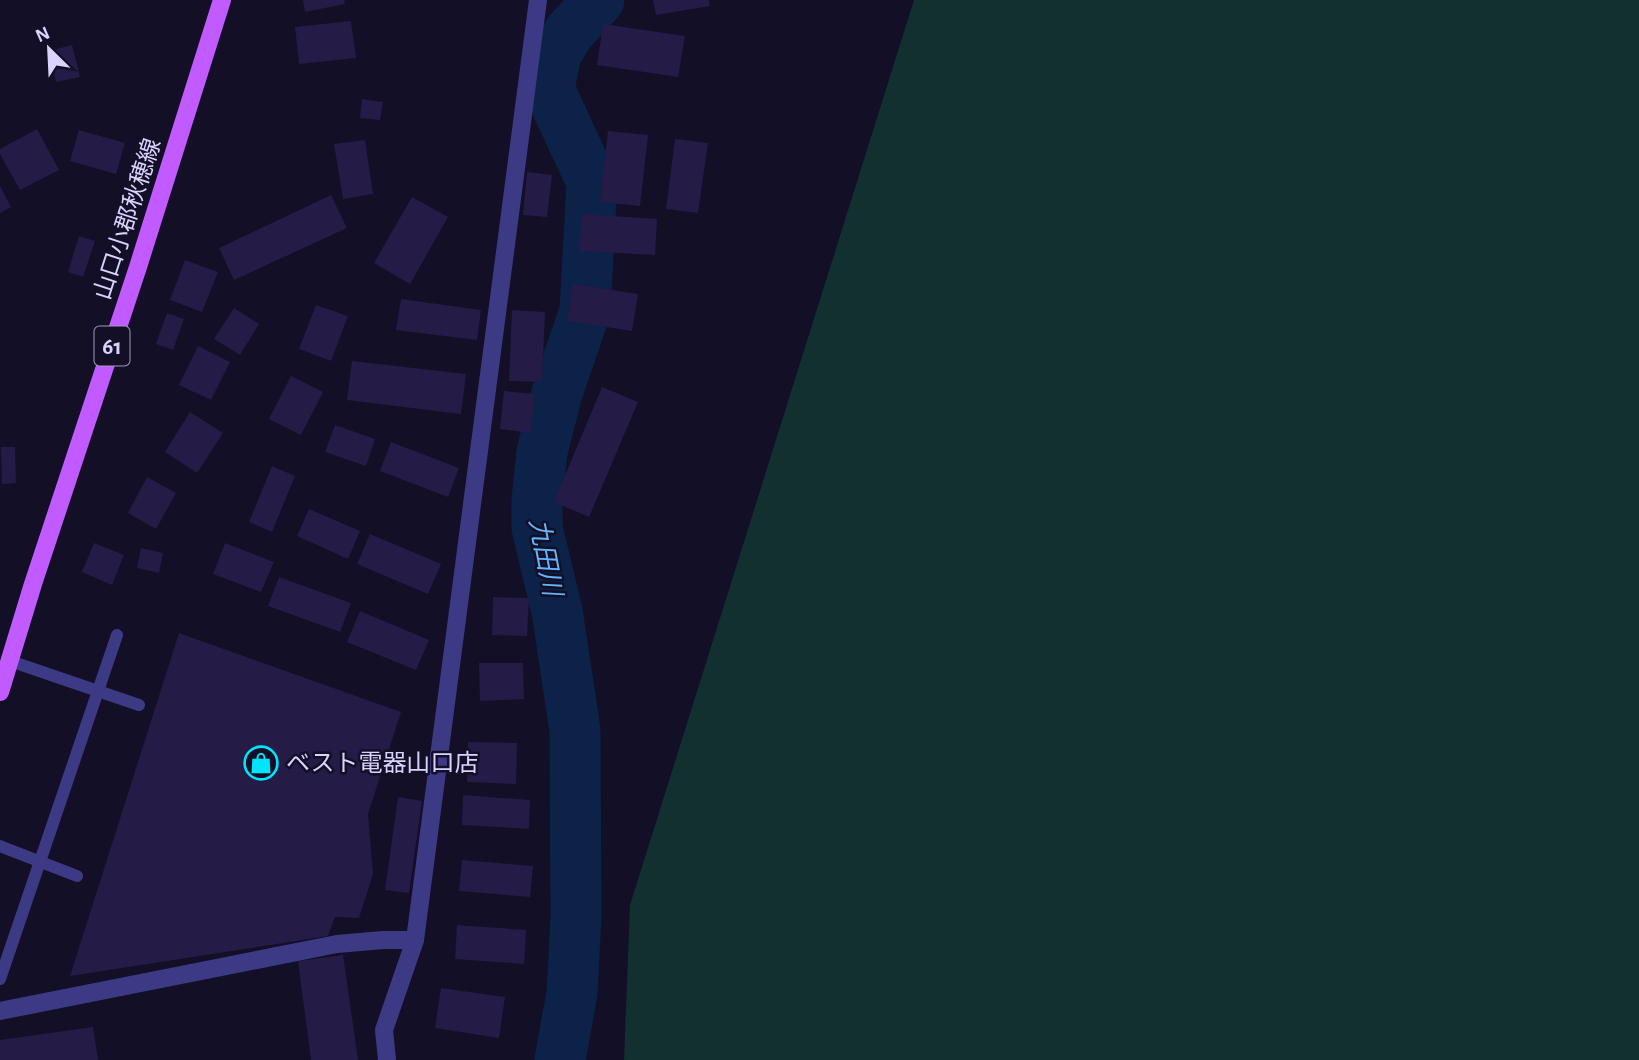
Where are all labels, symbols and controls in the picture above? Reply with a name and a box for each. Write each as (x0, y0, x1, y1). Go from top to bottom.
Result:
north arrow (14, 14, 84, 84)
text: N (33, 23, 53, 46)
street label: 山口小郡秋穂線 (89, 135, 165, 303)
road number: 61 (94, 326, 130, 366)
water label: 九田川 (525, 516, 567, 601)
shop icon: ベスト電器山口店 (242, 744, 280, 782)
place label: ベスト電器山口店 (286, 750, 478, 776)

